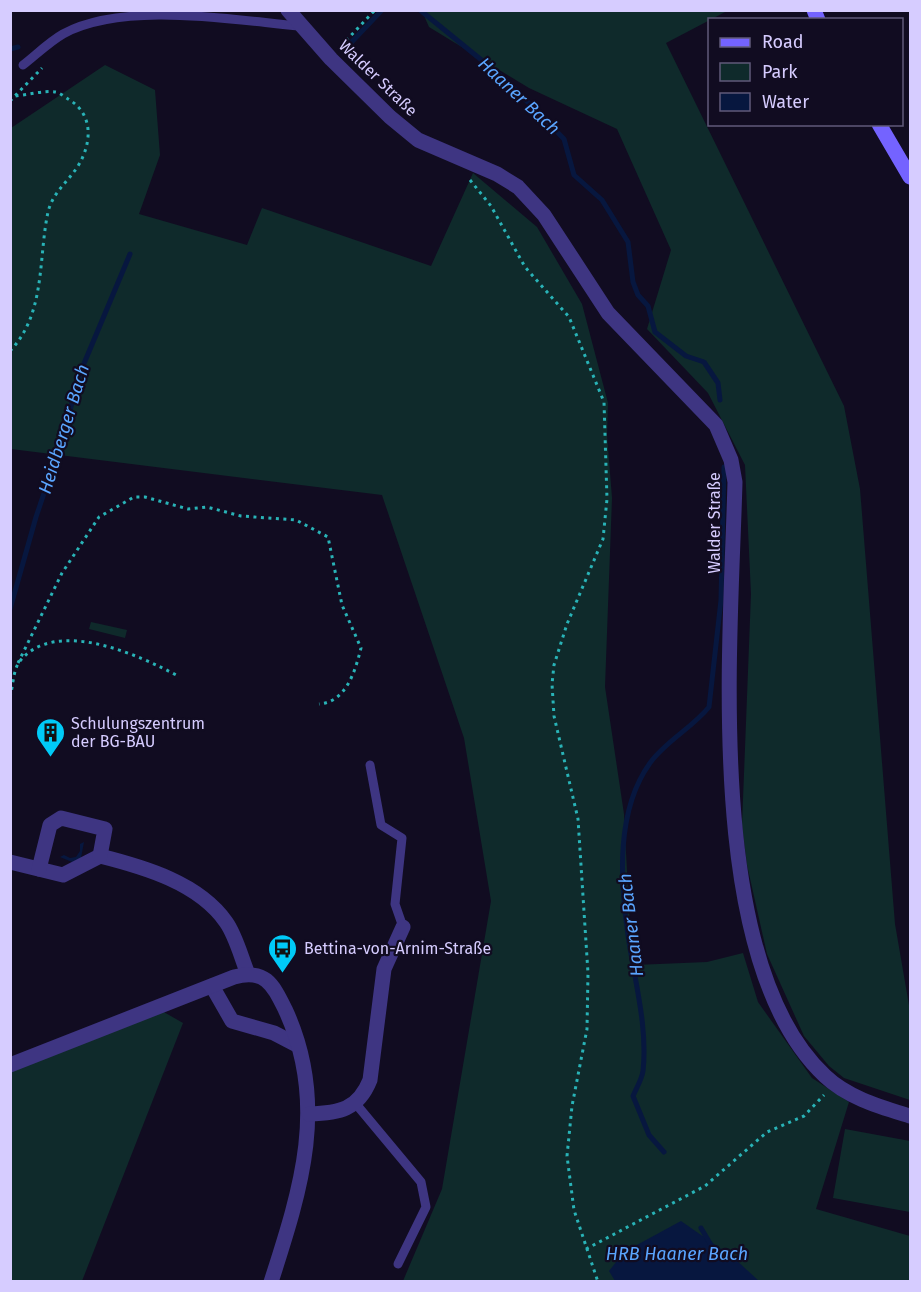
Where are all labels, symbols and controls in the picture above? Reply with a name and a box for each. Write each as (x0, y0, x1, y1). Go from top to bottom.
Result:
legend (708, 18, 903, 126)
text: Road (762, 31, 804, 53)
street label: Walder Straße (335, 36, 421, 120)
water label: Haaner Bach (473, 53, 565, 139)
text: Park (762, 61, 798, 83)
text: Water (762, 91, 809, 113)
water label: Heidberger Bach (34, 362, 94, 496)
street label: Walder Straße (705, 472, 724, 574)
place label: Schulungszentrum der BG-BAU (71, 714, 205, 751)
building icon: Schulungszentrum der BG-BAU (34, 716, 66, 758)
water label: Haaner Bach (614, 872, 648, 978)
bus stop icon: Bettina-von-Arnim-Straße (267, 932, 299, 974)
place label: Bettina-von-Arnim-Straße (304, 939, 491, 958)
water label: HRB Haaner Bach (606, 1243, 748, 1265)

